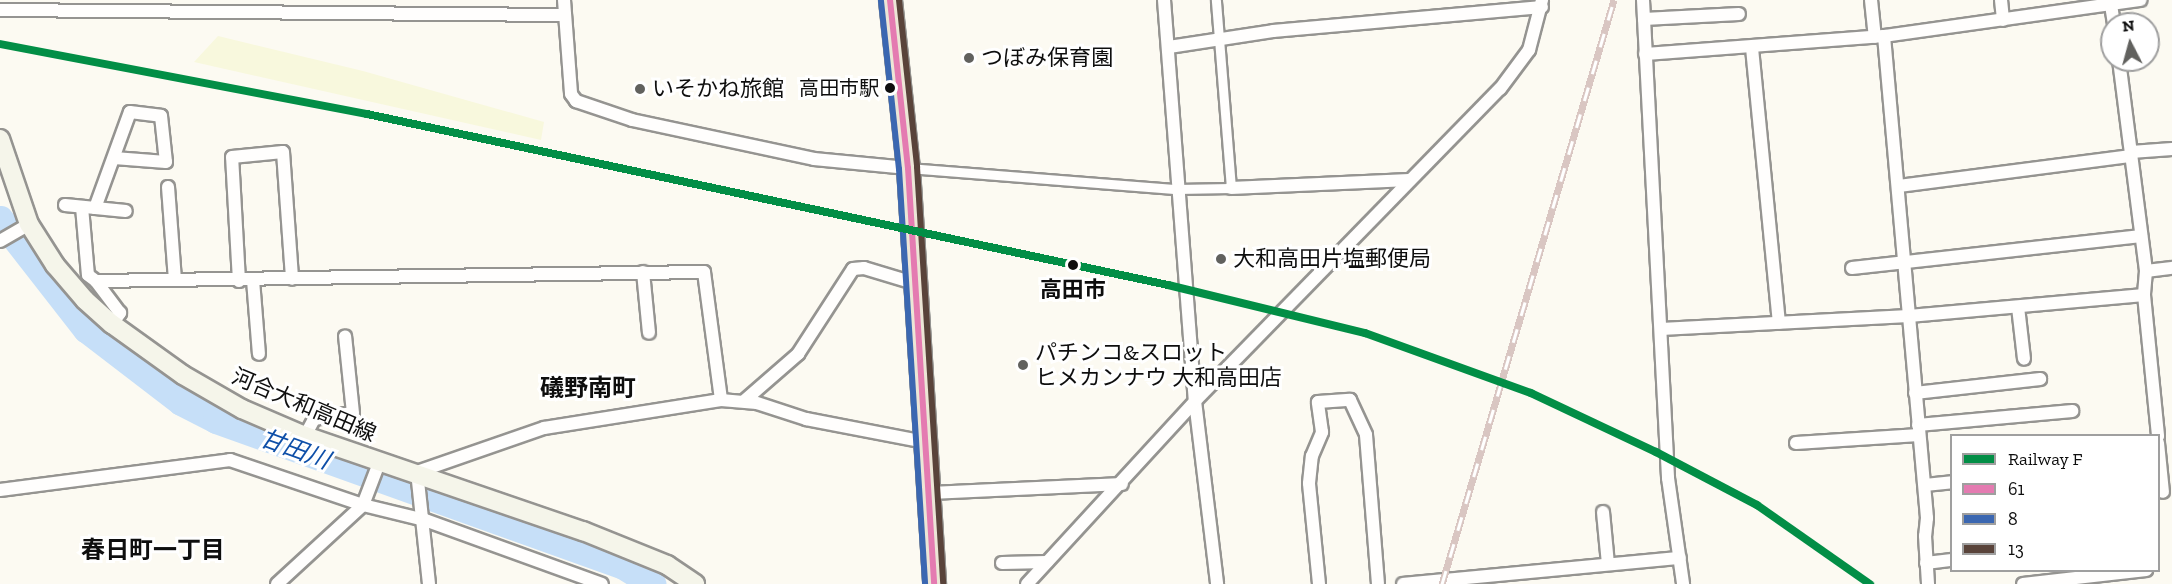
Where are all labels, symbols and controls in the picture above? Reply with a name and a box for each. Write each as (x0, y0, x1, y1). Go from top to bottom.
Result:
north arrow (2100, 12, 2160, 72)
text: N (2121, 16, 2135, 36)
place label: つぼみ保育園 (981, 45, 1113, 71)
marker: つぼみ保育園 (962, 51, 976, 65)
place label: いそかね旅館 (652, 76, 784, 102)
place label: 高田市駅 (799, 76, 879, 100)
marker: いそかね旅館 (633, 82, 647, 96)
marker: 高田市駅 (884, 82, 896, 94)
place label: 大和高田片塩郵便局 (1233, 246, 1431, 272)
marker: 大和高田片塩郵便局 (1214, 252, 1228, 266)
marker: 高田市 (1064, 256, 1082, 274)
place label: 高田市 (1040, 277, 1106, 303)
place label: パチンコ&スロット ヒメカンナウ 大和高田店 (1035, 339, 1282, 390)
marker: パチンコ&スロット ヒメカンナウ 大和高田店 (1016, 358, 1030, 372)
street label: 河合大和高田線 (228, 363, 380, 447)
district label: 礒野南町 (540, 374, 636, 402)
water label: 甘田川 (256, 423, 334, 475)
legend (1950, 434, 2160, 572)
text: Railway F (2008, 448, 2082, 470)
text: 61 (2008, 478, 2025, 500)
text: 8 (2008, 508, 2018, 530)
district label: 春日町一丁目 (81, 536, 225, 564)
text: 13 (2008, 538, 2024, 560)

